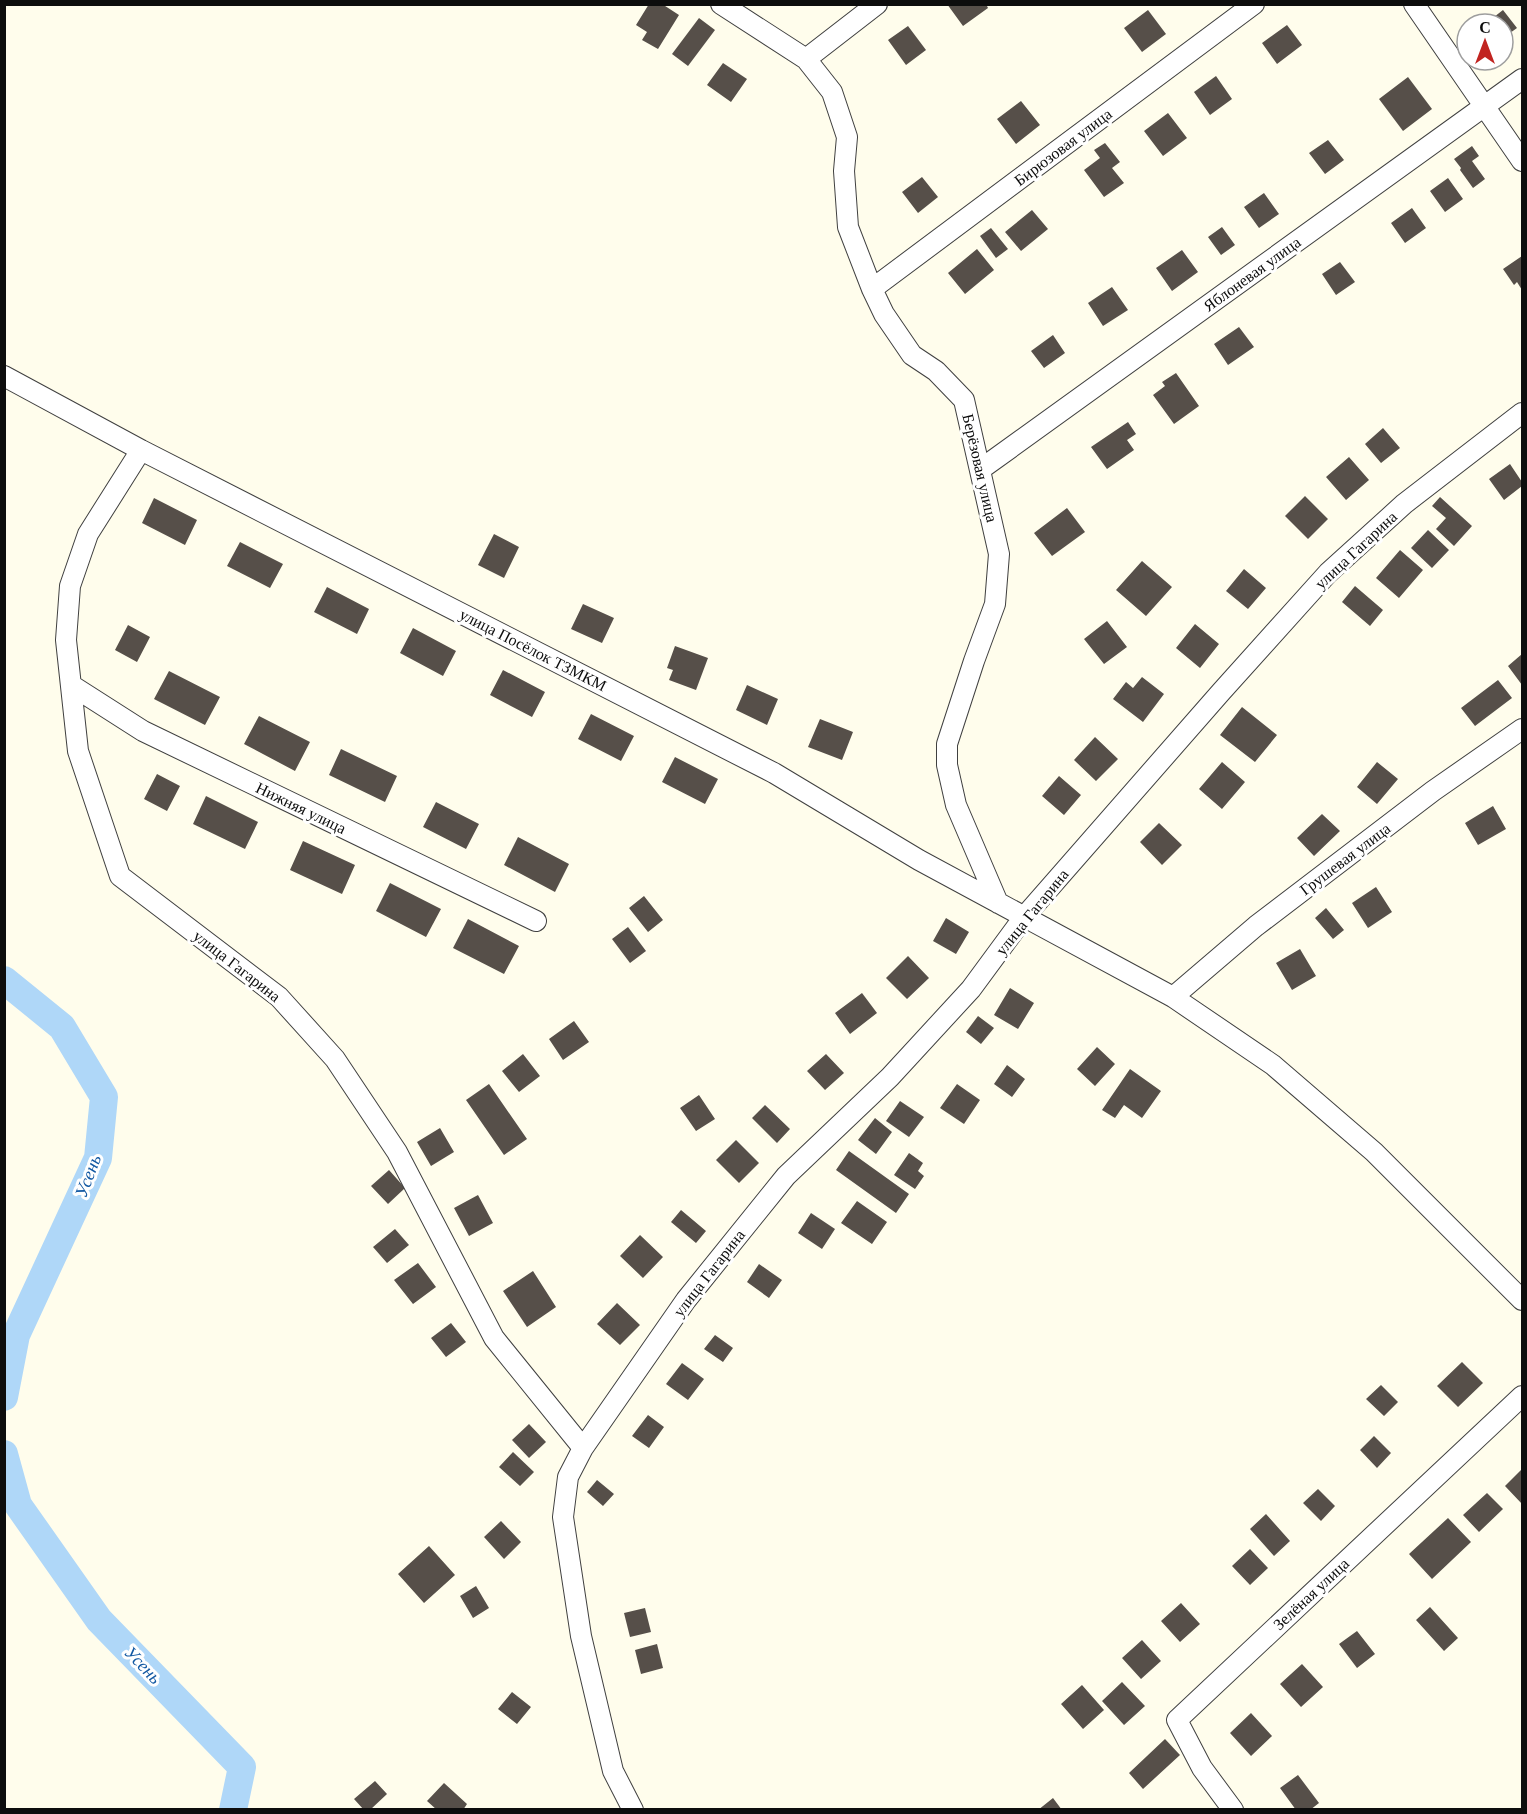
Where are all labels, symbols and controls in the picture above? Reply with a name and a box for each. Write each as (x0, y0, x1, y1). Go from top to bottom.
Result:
north arrow (1455, 12, 1515, 72)
text: С (1479, 19, 1491, 36)
street label: Бирюзовая улица (1011, 105, 1116, 190)
street label: Яблоневая улица (1200, 233, 1304, 316)
street label: Берёзовая улица (958, 412, 1001, 524)
street label: улица Гагарина (1312, 508, 1401, 593)
street label: улица Посёлок ТЗМКМ (456, 606, 609, 695)
street label: Нижняя улица (253, 779, 349, 838)
street label: Грушевая улица (1296, 819, 1394, 899)
street label: улица Гагарина (992, 866, 1073, 959)
street label: улица Гагарина (190, 927, 284, 1006)
water label: Усень (71, 1152, 105, 1200)
street label: улица Гагарина (670, 1226, 749, 1320)
street label: Зелёная улица (1270, 1555, 1353, 1634)
water label: Усень (120, 1642, 166, 1688)

